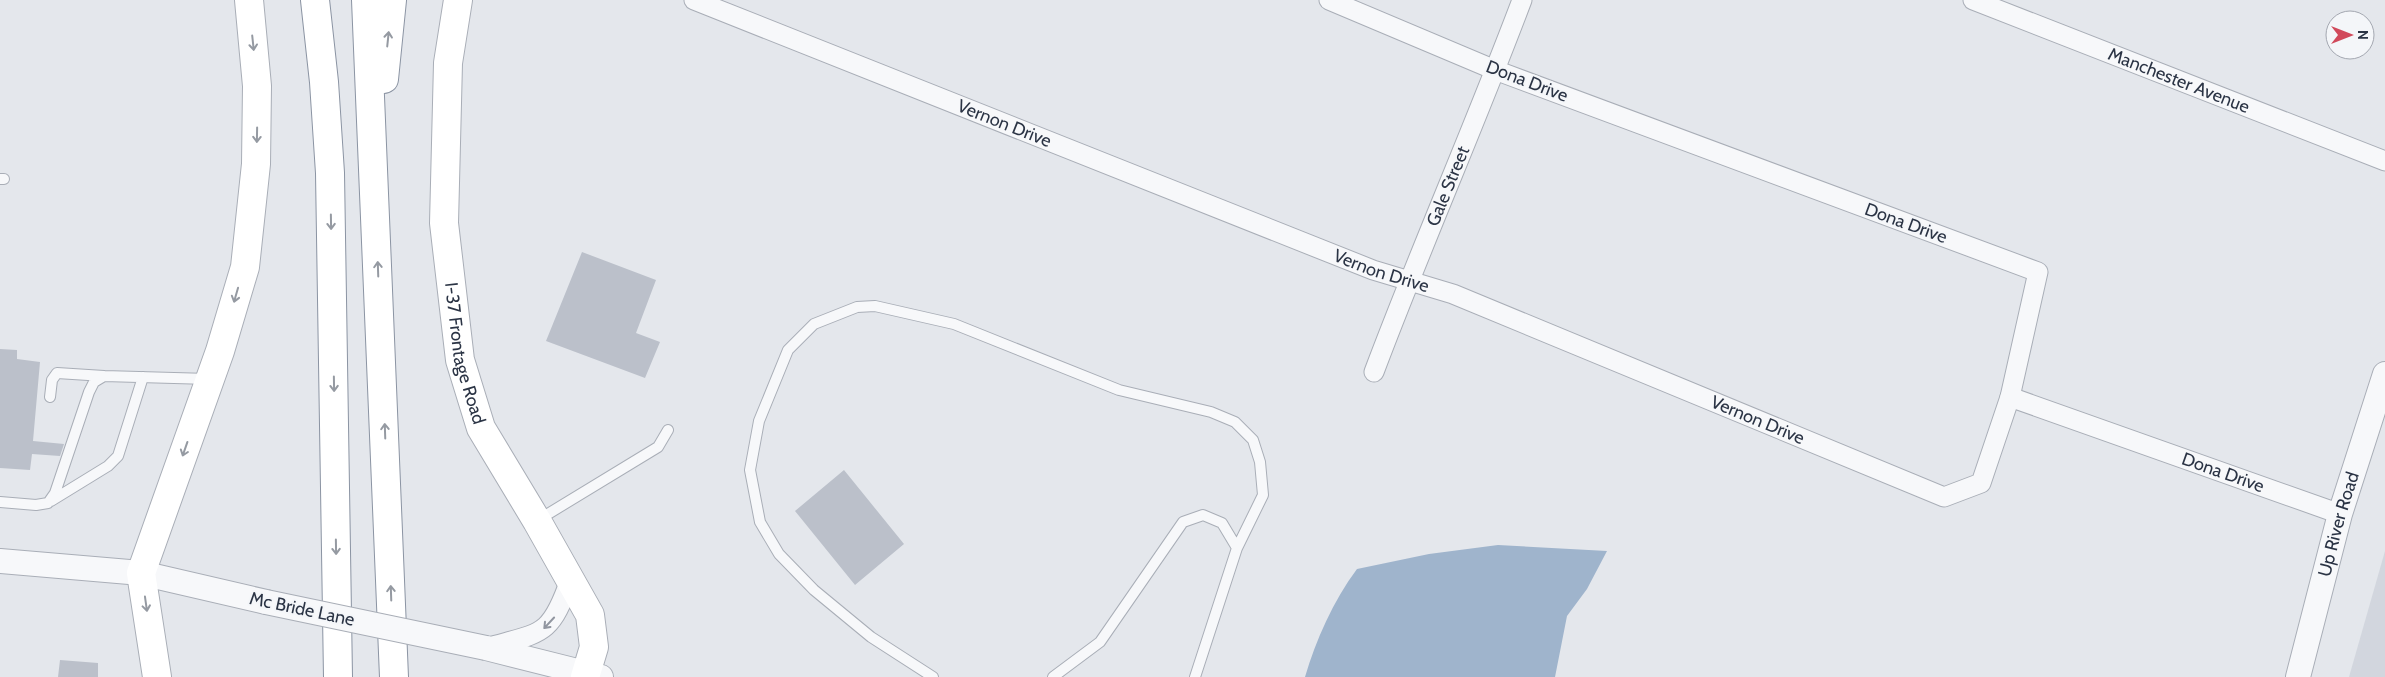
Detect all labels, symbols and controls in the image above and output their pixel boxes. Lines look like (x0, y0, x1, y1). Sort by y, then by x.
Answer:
north arrow (2325, 10, 2375, 60)
text: N (2354, 30, 2372, 40)
one-way arrow (383, 32, 393, 48)
one-way arrow (248, 35, 258, 51)
street label: Manchester Avenue (2105, 43, 2253, 118)
street label: Dona Drive (1483, 55, 1571, 107)
street label: Vernon Drive (954, 95, 1055, 152)
one-way arrow (252, 126, 261, 142)
street label: Gale Street (1422, 143, 1474, 229)
street label: Dona Drive (1862, 198, 1950, 248)
one-way arrow (326, 213, 336, 229)
street label: Vernon Drive (1330, 244, 1432, 297)
one-way arrow (374, 261, 383, 277)
street label: I-37 Frontage Road (440, 281, 490, 427)
one-way arrow (231, 287, 241, 303)
one-way arrow (329, 376, 338, 392)
street label: Vernon Drive (1708, 391, 1808, 449)
one-way arrow (380, 423, 389, 439)
one-way arrow (180, 441, 189, 457)
street label: Dona Drive (2179, 448, 2267, 497)
street label: Up River Road (2313, 469, 2364, 579)
one-way arrow (331, 538, 341, 554)
one-way arrow (386, 586, 395, 602)
street label: Mc Bride Lane (247, 587, 357, 631)
one-way arrow (141, 596, 151, 612)
one-way arrow (543, 617, 555, 629)

